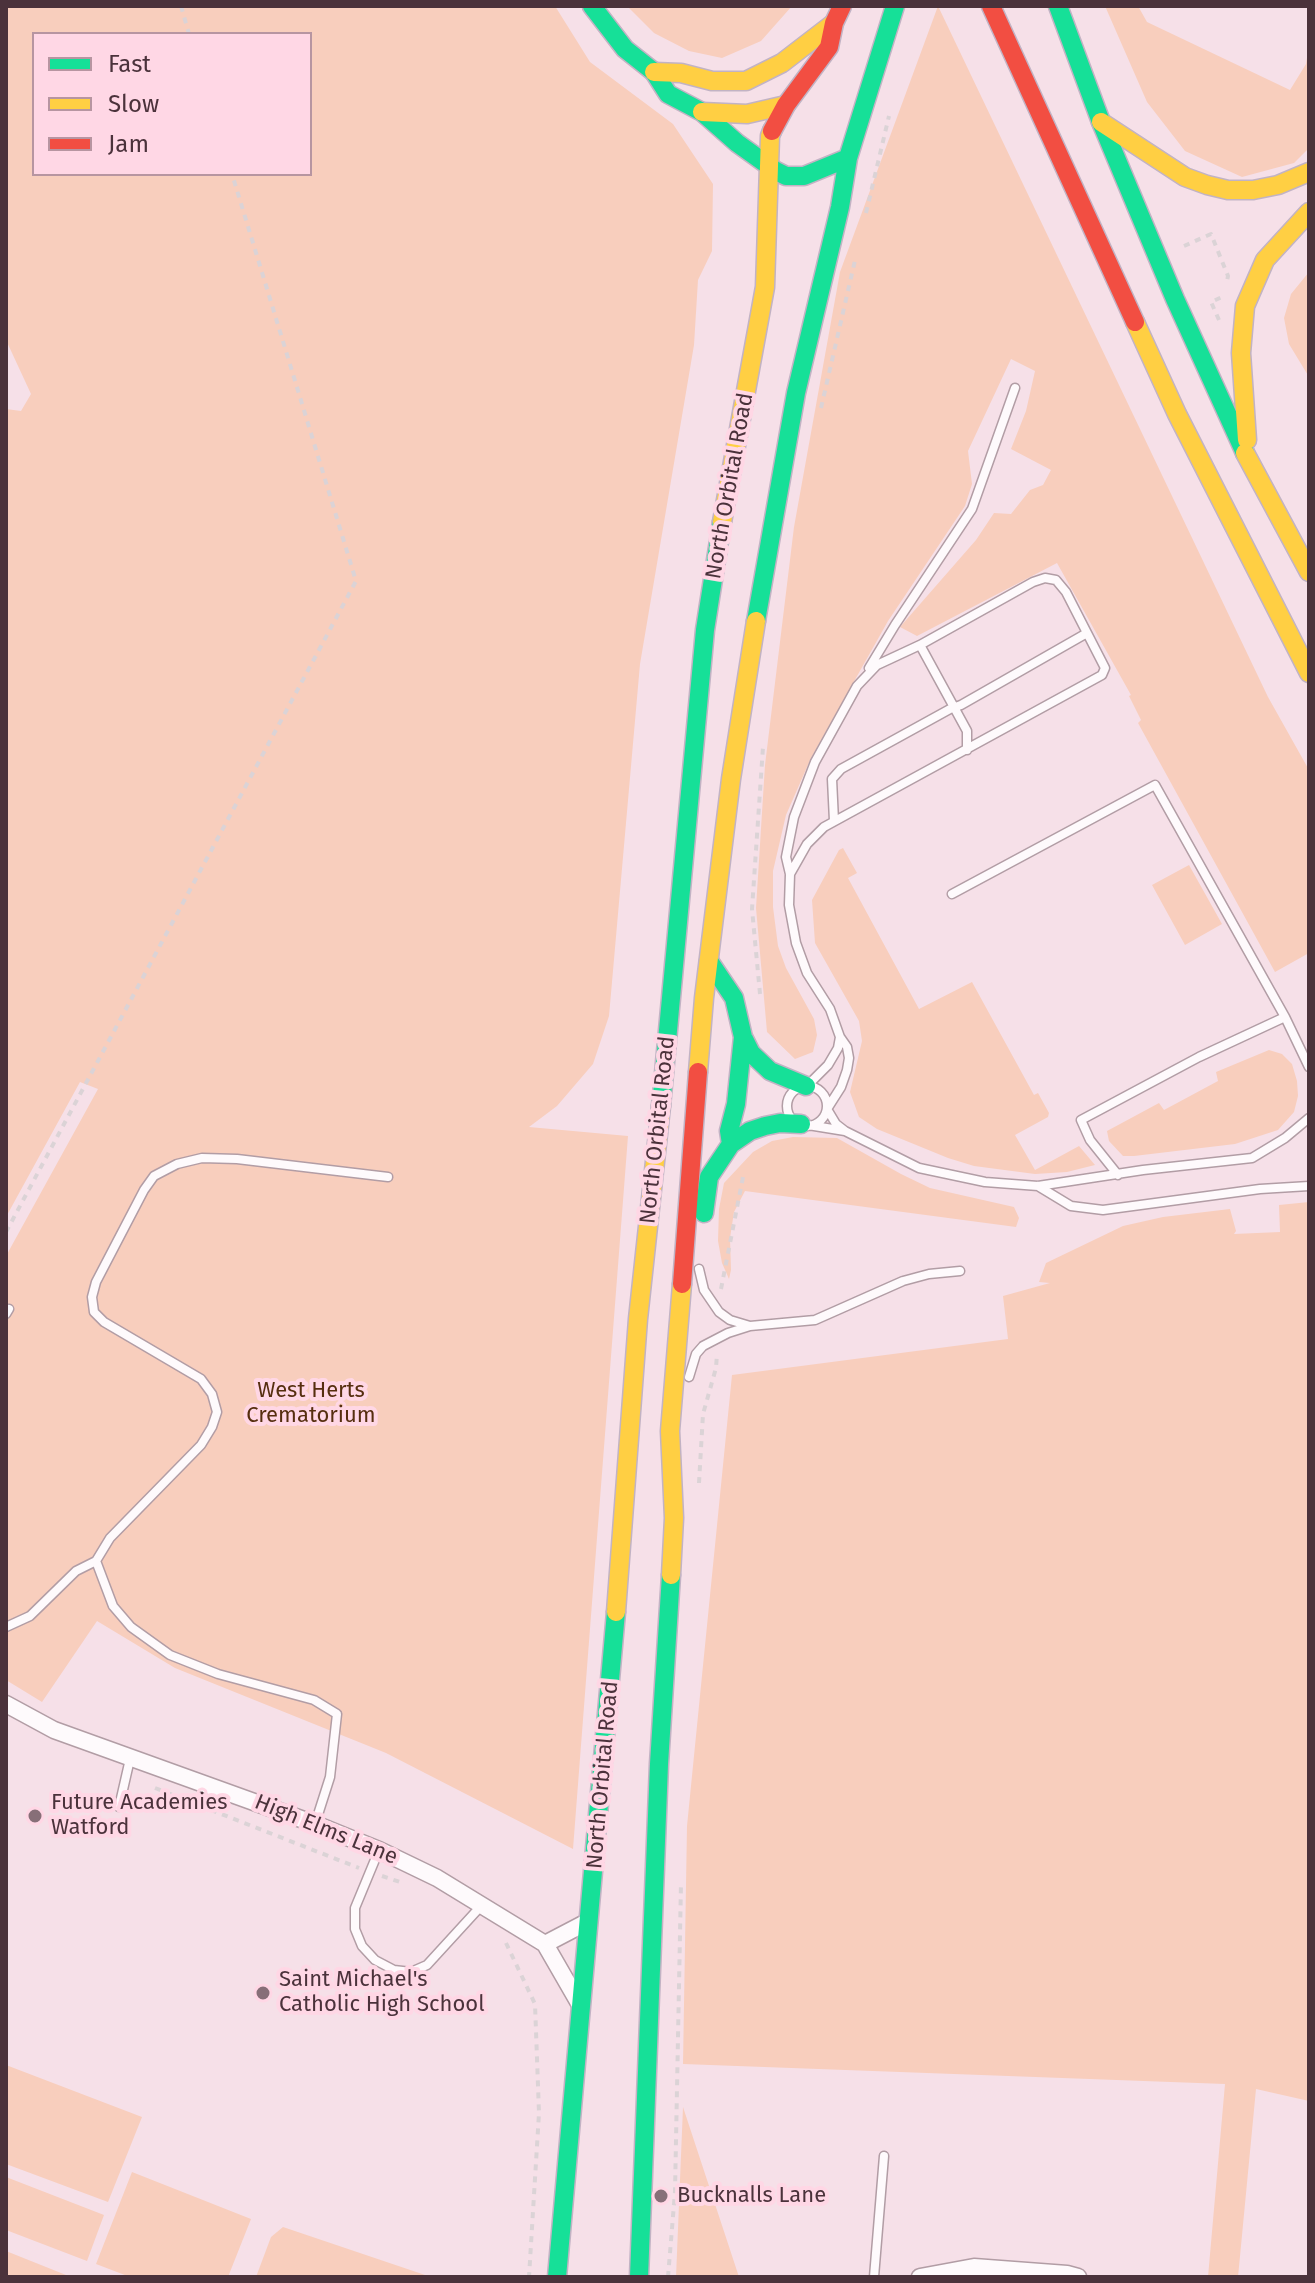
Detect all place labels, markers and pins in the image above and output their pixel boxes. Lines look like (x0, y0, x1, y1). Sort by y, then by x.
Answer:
place label: Future Academies Watford (51, 1790, 228, 1842)
marker: Future Academies Watford (26, 1807, 44, 1825)
place label: Saint Michael's Catholic High School (279, 1967, 485, 2018)
marker: Saint Michael's Catholic High School (254, 1984, 272, 2002)
place label: Bucknalls Lane (677, 2183, 826, 2209)
marker: Bucknalls Lane (652, 2187, 670, 2205)

